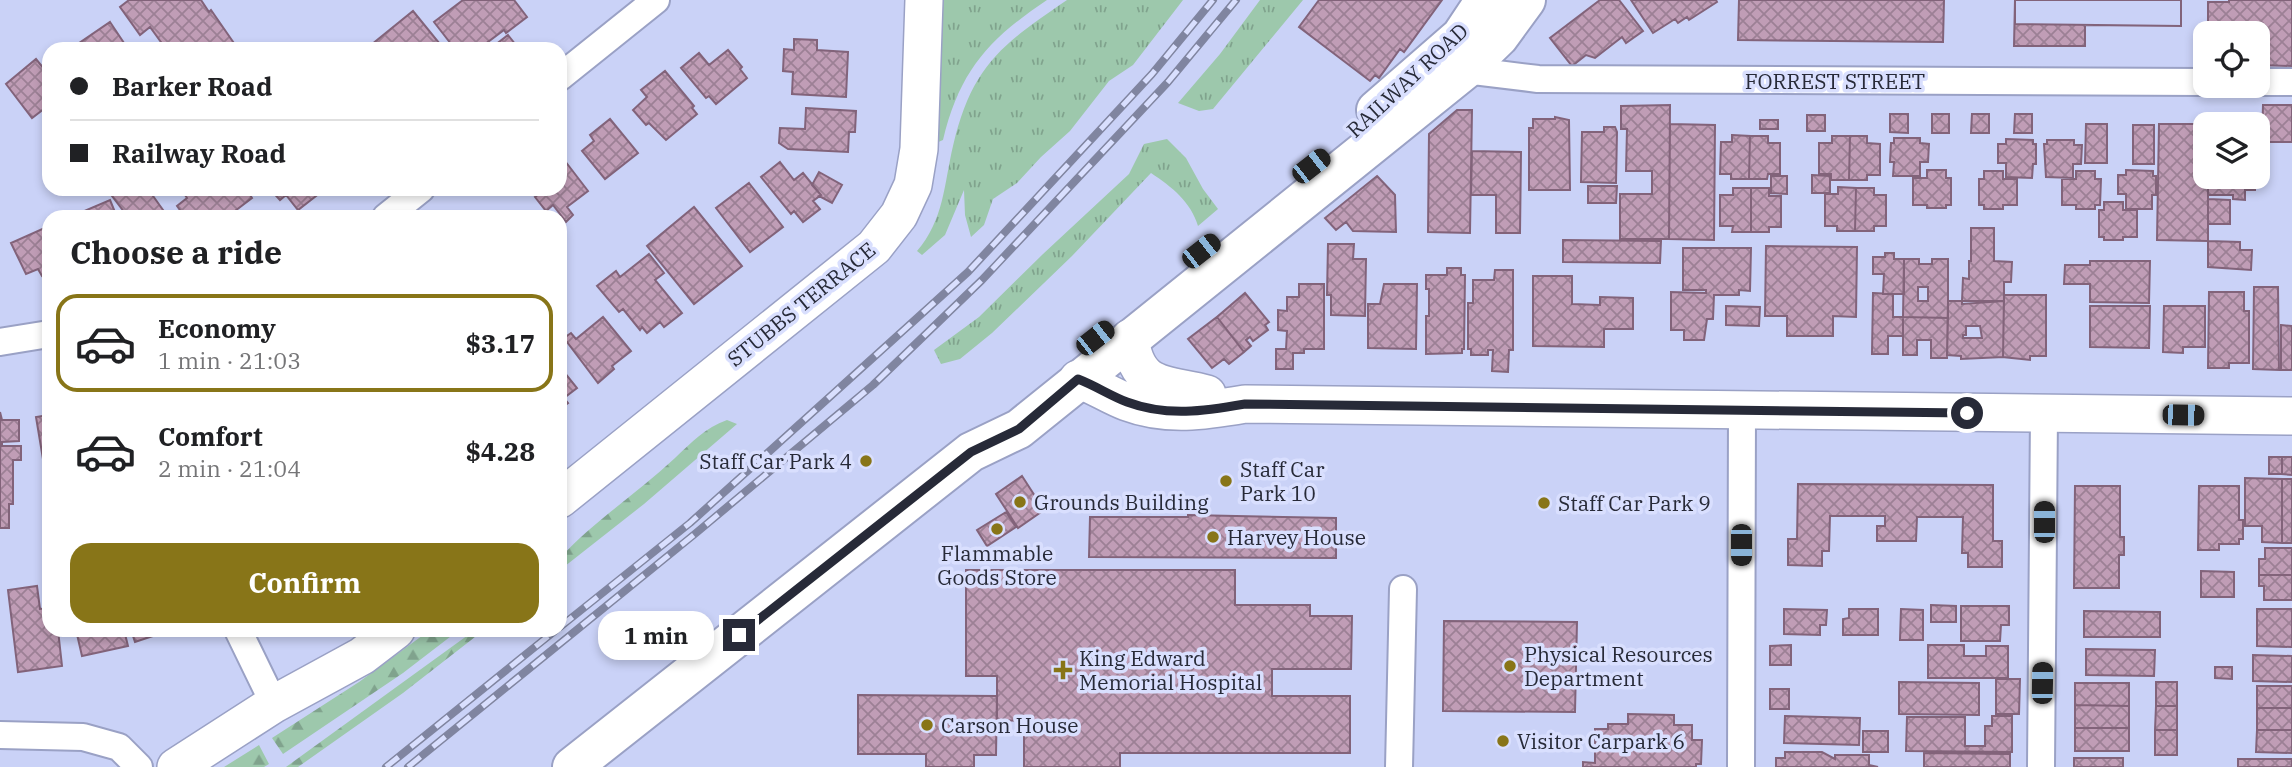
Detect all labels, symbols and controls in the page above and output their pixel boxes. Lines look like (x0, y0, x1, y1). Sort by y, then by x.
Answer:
street label: RAILWAY ROAD (1340, 17, 1474, 143)
map controls (2193, 21, 2270, 189)
button: locate (2193, 21, 2270, 98)
street label: FORREST STREET (1745, 67, 1925, 95)
text: Barker Road (112, 69, 272, 103)
button: layers (2193, 112, 2270, 189)
text: Railway Road (112, 136, 286, 170)
car (1288, 145, 1335, 187)
car (1178, 230, 1225, 272)
text: Choose a ride (70, 231, 282, 273)
street label: STUBBS TERRACE (721, 235, 881, 373)
text: Economy (158, 311, 276, 345)
icon: car (74, 312, 137, 375)
car (1072, 317, 1119, 359)
text: $3.17 (465, 326, 535, 360)
text: 1 min · 21:03 (158, 345, 301, 375)
route start (1951, 397, 1983, 429)
car (2162, 404, 2205, 426)
text: Comfort (158, 419, 263, 453)
icon: car (74, 420, 137, 483)
text: $4.28 (465, 434, 535, 468)
place label: Staff Car Park 4 (699, 447, 852, 475)
text: 2 min · 21:04 (158, 453, 301, 483)
marker: Staff Car Park 4 (858, 453, 874, 469)
place label: Staff Car Park 10 (1240, 455, 1325, 507)
marker: Staff Car Park 10 (1218, 473, 1234, 489)
place label: Grounds Building (1034, 488, 1209, 516)
place label: Staff Car Park 9 (1558, 489, 1711, 517)
marker: Grounds Building (1012, 494, 1028, 510)
marker: Staff Car Park 9 (1536, 495, 1552, 511)
car (2034, 501, 2055, 543)
marker: Flammable Goods Store (989, 521, 1005, 537)
place label: Harvey House (1227, 523, 1366, 551)
car (1731, 524, 1752, 566)
marker: Harvey House (1205, 529, 1221, 545)
place label: Flammable Goods Store (937, 539, 1057, 591)
button: Confirm (70, 543, 539, 623)
callout: 1 min (599, 610, 714, 660)
route end (723, 619, 755, 651)
text: 1 min (624, 620, 688, 650)
place label: Physical Resources Department (1524, 640, 1713, 692)
place label: King Edward Memorial Hospital (1079, 644, 1262, 696)
marker: Physical Resources Department (1502, 658, 1518, 674)
marker: King Edward Memorial Hospital (1053, 660, 1073, 680)
car (2032, 662, 2053, 704)
place label: Carson House (941, 711, 1078, 739)
marker: Carson House (919, 717, 935, 733)
place label: Visitor Carpark 6 (1517, 727, 1685, 755)
marker: Visitor Carpark 6 (1495, 733, 1511, 749)

